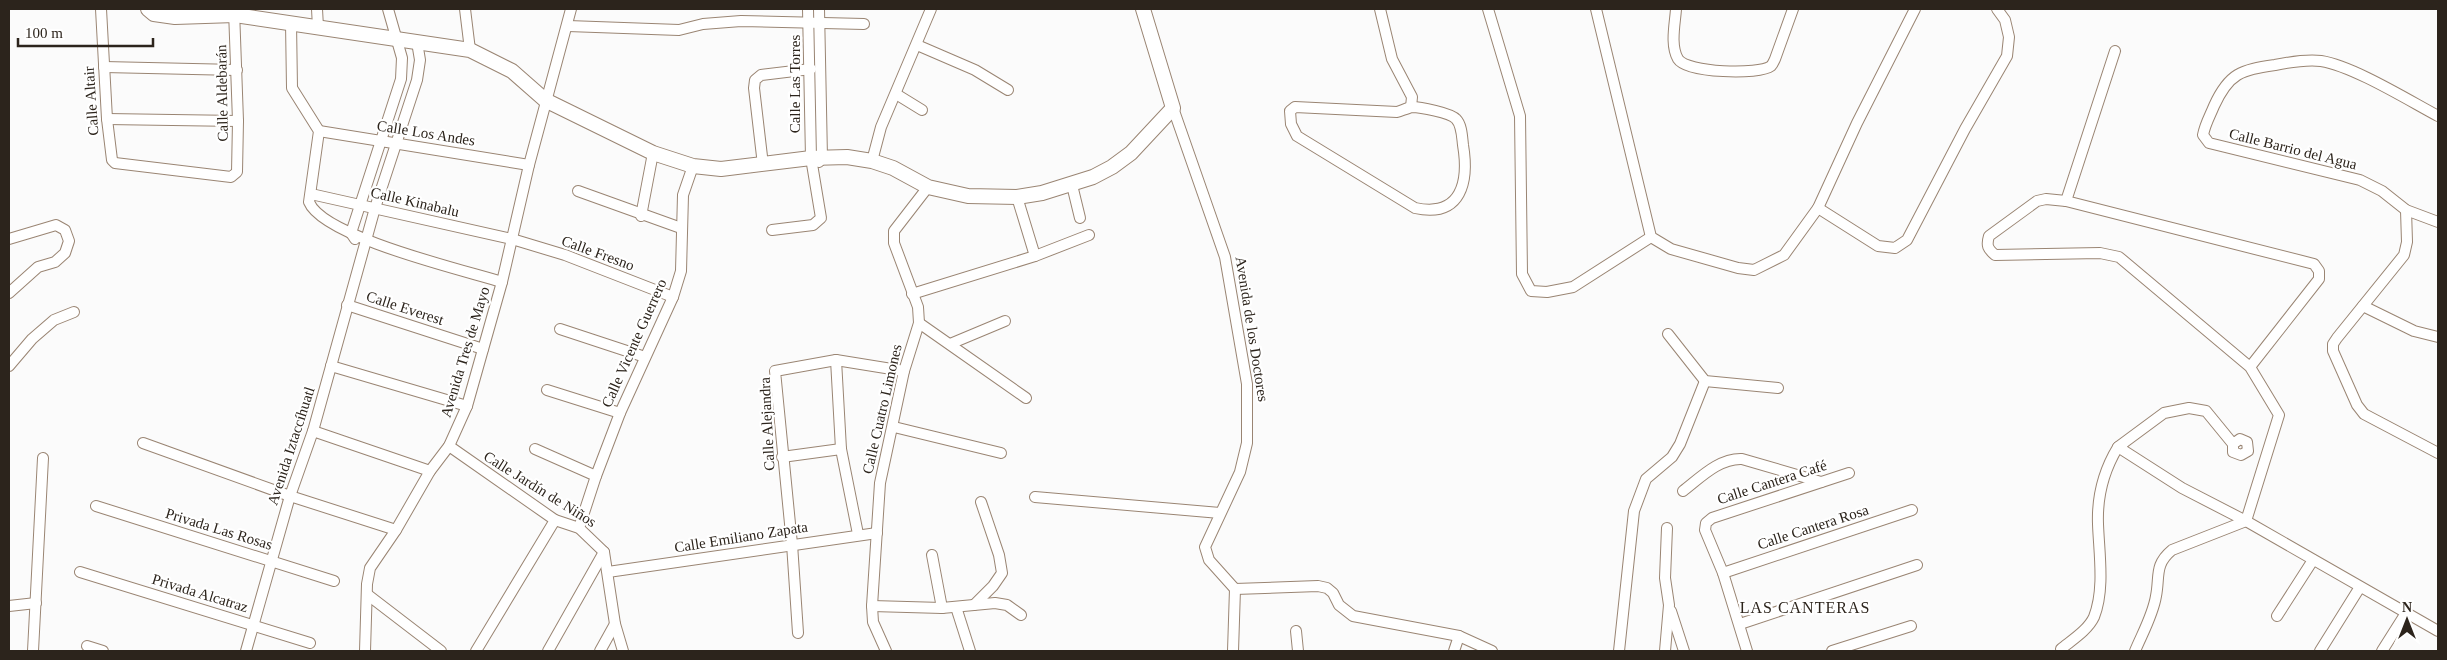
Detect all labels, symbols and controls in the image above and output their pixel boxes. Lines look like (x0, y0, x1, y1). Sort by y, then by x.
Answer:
scale bar (18, 15, 152, 47)
text: 100 m (25, 25, 63, 41)
street label: Calle Las Torres (787, 35, 803, 133)
street label: Calle Aldebarán (213, 44, 231, 142)
street label: Calle Altair (81, 66, 101, 136)
street label: Calle Los Andes (376, 117, 476, 149)
street label: Calle Barrio del Agua (2227, 125, 2359, 173)
street label: Calle Kinabalu (369, 184, 461, 220)
street label: Calle Fresno (559, 232, 637, 274)
street label: Avenida de los Doctores (1233, 255, 1271, 403)
street label: Calle Vicente Guerrero (598, 276, 670, 410)
street label: Avenida Tres de Mayo (437, 285, 493, 419)
street label: Calle Everest (364, 288, 446, 328)
street label: Calle Cuatro Limones (859, 343, 905, 475)
street label: Calle Alejandra (757, 376, 777, 471)
street label: Avenida Iztaccíhuatl (264, 385, 318, 507)
street label: Calle Jardín de Niños (481, 448, 599, 530)
street label: Calle Cantera Café (1715, 457, 1829, 507)
street label: Calle Cantera Rosa (1755, 501, 1871, 553)
street label: Privada Las Rosas (164, 505, 274, 553)
street label: Calle Emiliano Zapata (673, 518, 809, 555)
street label: Privada Alcatraz (150, 571, 250, 615)
north arrow (2382, 595, 2432, 645)
district label: LAS CANTERAS (1740, 599, 1870, 616)
text: N (2402, 600, 2412, 615)

